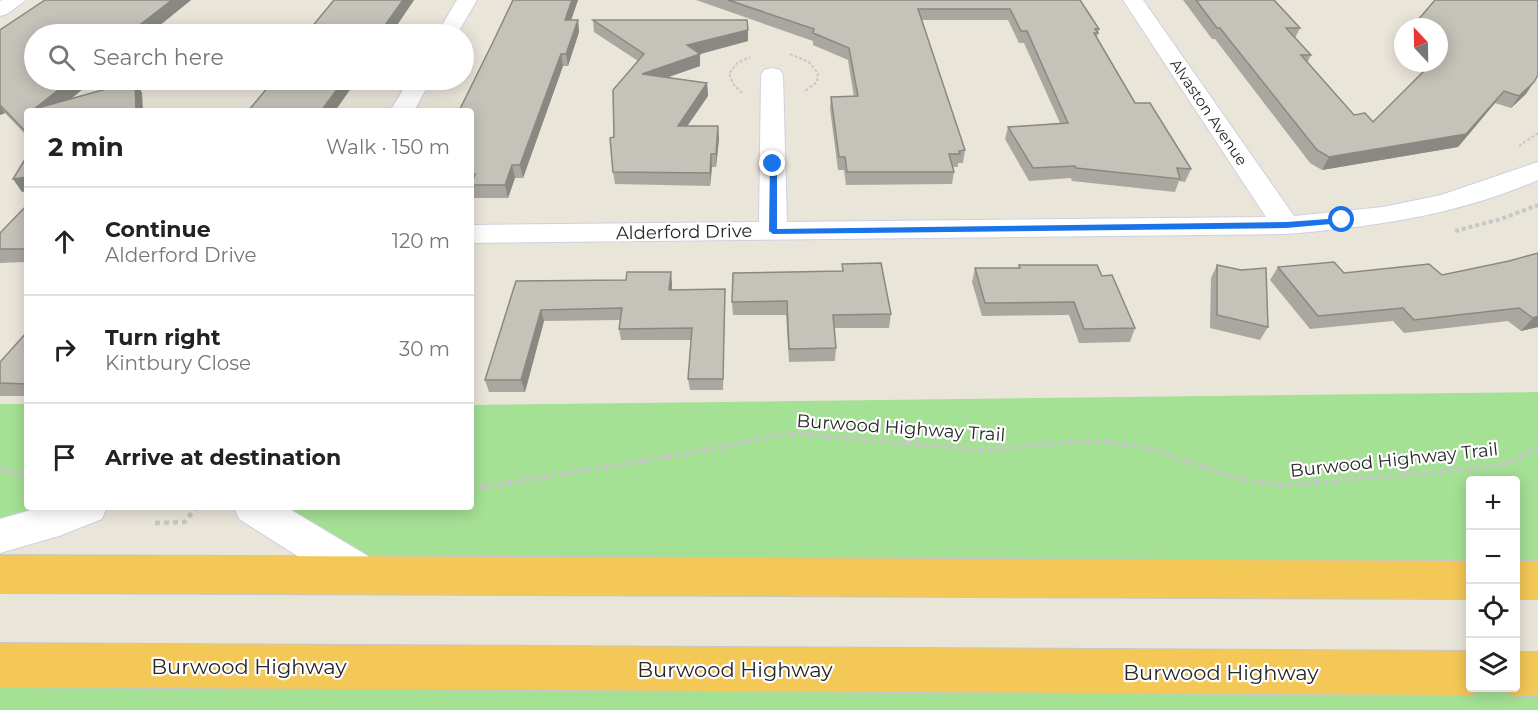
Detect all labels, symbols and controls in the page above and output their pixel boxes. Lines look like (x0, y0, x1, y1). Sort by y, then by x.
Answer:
north arrow (1394, 18, 1448, 72)
search box (24, 24, 474, 90)
icon: search (45, 41, 78, 74)
text: Search here (93, 44, 224, 71)
street label: Alvaston Avenue (1166, 55, 1252, 169)
text: 2 min (48, 131, 124, 163)
text: Walk · 150 m (326, 135, 450, 159)
route end (759, 150, 785, 176)
route start (1328, 206, 1354, 232)
text: Continue (105, 216, 211, 243)
street label: Alderford Drive (616, 220, 752, 244)
icon: ahead (48, 225, 81, 258)
text: 120 m (392, 229, 450, 253)
text: Alderford Drive (105, 243, 256, 267)
text: Turn right (105, 324, 220, 351)
icon: right (48, 333, 81, 366)
text: 30 m (399, 337, 450, 361)
text: Kintbury Close (105, 351, 251, 375)
street label: Burwood Highway Trail (796, 410, 1006, 446)
street label: Burwood Highway Trail (1289, 438, 1499, 482)
icon: arrive (48, 441, 81, 474)
text: Arrive at destination (105, 444, 341, 471)
map controls (1466, 476, 1520, 692)
button: + (1466, 476, 1520, 530)
button: − (1466, 530, 1520, 584)
button: locate (1466, 584, 1520, 638)
button: layers (1466, 638, 1520, 692)
street label: Burwood Highway (151, 654, 347, 679)
street label: Burwood Highway (637, 657, 833, 682)
street label: Burwood Highway (1123, 660, 1319, 685)

